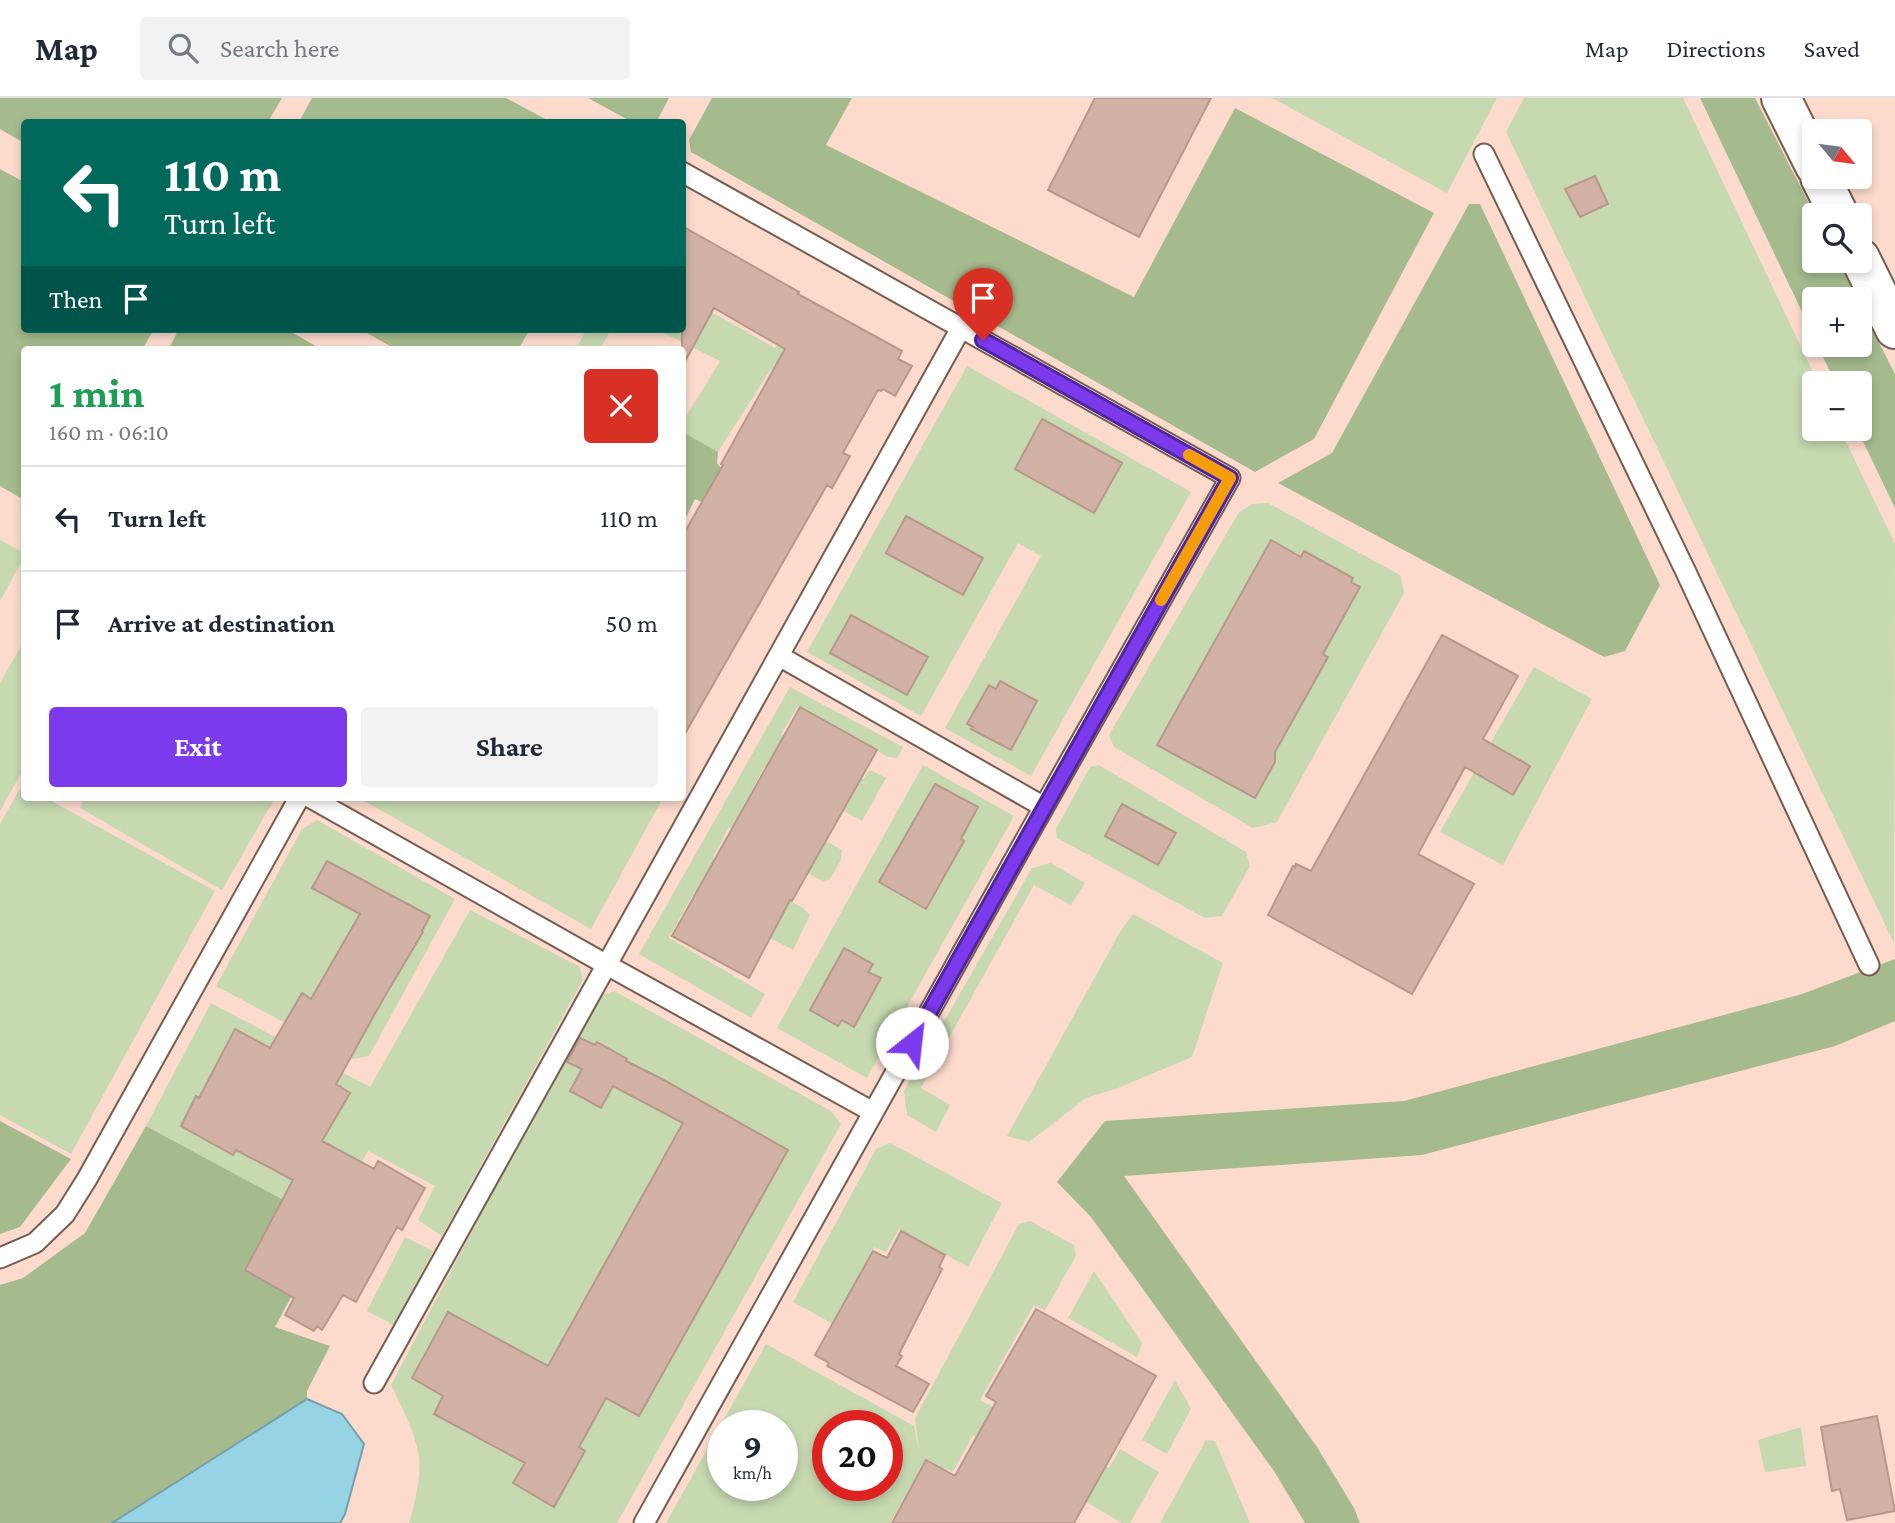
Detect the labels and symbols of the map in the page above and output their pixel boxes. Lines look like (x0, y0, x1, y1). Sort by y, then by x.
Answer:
north arrow (1802, 119, 1872, 189)
pin (953, 268, 1013, 340)
position arrow (875, 1006, 949, 1080)
speed limit sign: 20 (812, 1410, 903, 1501)

